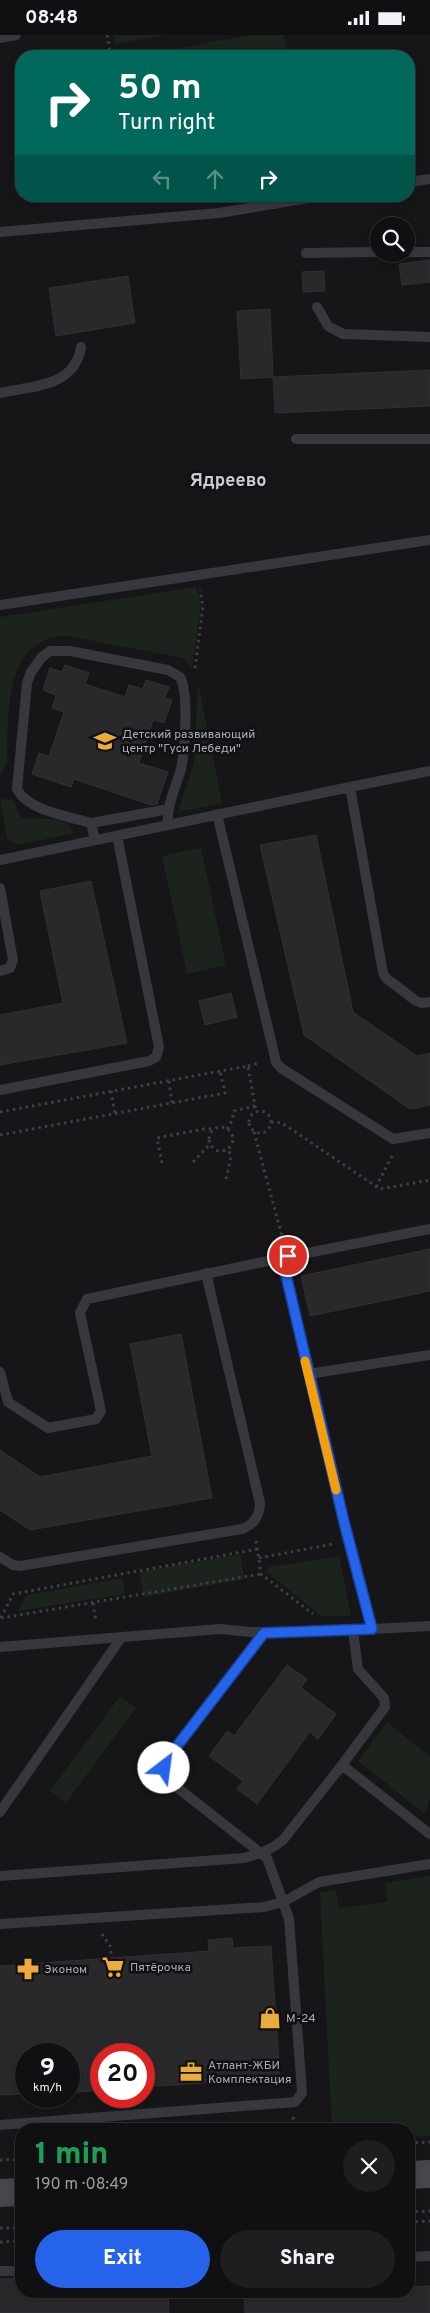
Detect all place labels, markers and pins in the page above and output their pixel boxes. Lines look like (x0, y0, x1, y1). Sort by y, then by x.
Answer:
place label: Детский развивающий центр "Гуси Лебеди" (122, 727, 255, 757)
school or university icon: Детский развивающий центр "Гуси Лебеди" (92, 728, 118, 754)
pin (267, 1235, 309, 1277)
supermarket icon: Пятёрочка (100, 1954, 126, 1980)
pharmacy icon: Эконом (15, 1956, 41, 1982)
place label: Пятёрочка (130, 1960, 191, 1976)
place label: Эконом (44, 1962, 87, 1978)
shop icon: М-24 (257, 2005, 283, 2031)
place label: М-24 (286, 2011, 316, 2027)
place label: Атлант-ЖБИ Комплектация (208, 2058, 291, 2088)
office icon: Атлант-ЖБИ Комплектация (178, 2059, 204, 2085)

